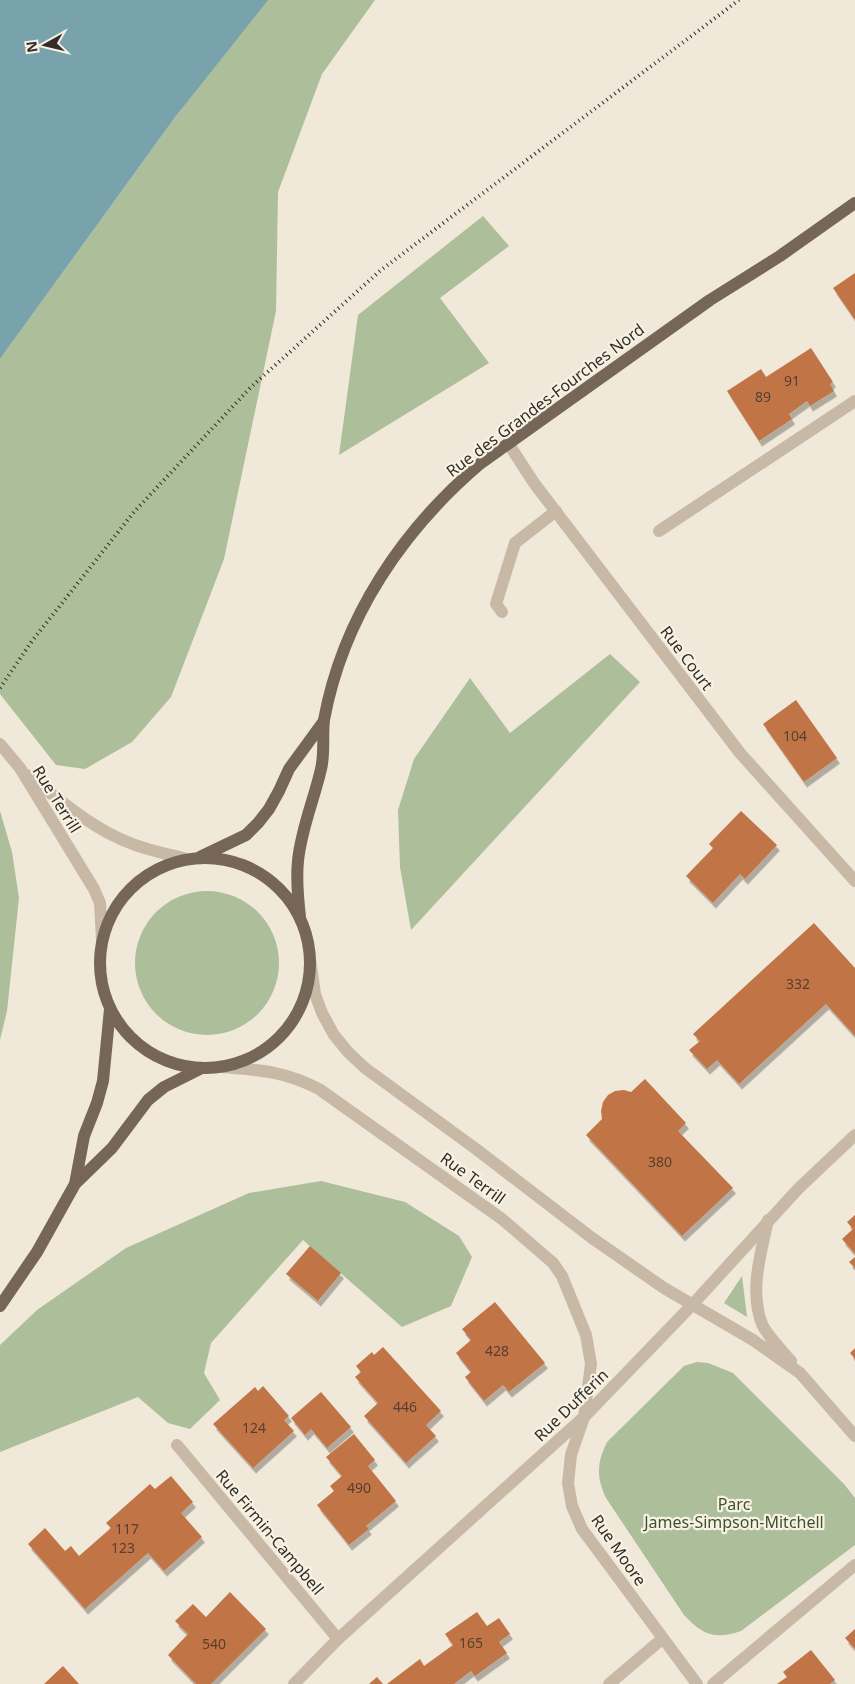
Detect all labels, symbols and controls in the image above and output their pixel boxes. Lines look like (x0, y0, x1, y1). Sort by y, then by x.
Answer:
north arrow (20, 20, 70, 70)
text: N (21, 40, 42, 54)
street label: Rue des Grandes-Fourches Nord (441, 318, 649, 482)
house number: 91 (784, 371, 800, 390)
house number: 89 (755, 387, 771, 406)
street label: Rue Court (656, 621, 719, 695)
house number: 104 (783, 726, 807, 745)
street label: Rue Terrill (28, 761, 86, 837)
house number: 332 (786, 974, 810, 993)
street label: Rue Terrill (436, 1147, 510, 1209)
house number: 380 (648, 1152, 672, 1171)
house number: 428 (485, 1341, 509, 1360)
street label: Rue Dufferin (529, 1364, 613, 1446)
house number: 446 (393, 1397, 417, 1416)
house number: 124 (242, 1418, 266, 1437)
street label: Rue Firmin-Campbell (211, 1465, 329, 1599)
house number: 490 (347, 1478, 371, 1497)
park label: Parc James-Simpson-Mitchell (642, 1493, 824, 1533)
street label: Rue Moore (586, 1510, 652, 1590)
house number: 117 (115, 1519, 139, 1538)
house number: 123 (111, 1538, 135, 1557)
house number: 165 (459, 1633, 483, 1652)
house number: 540 (202, 1634, 226, 1653)

